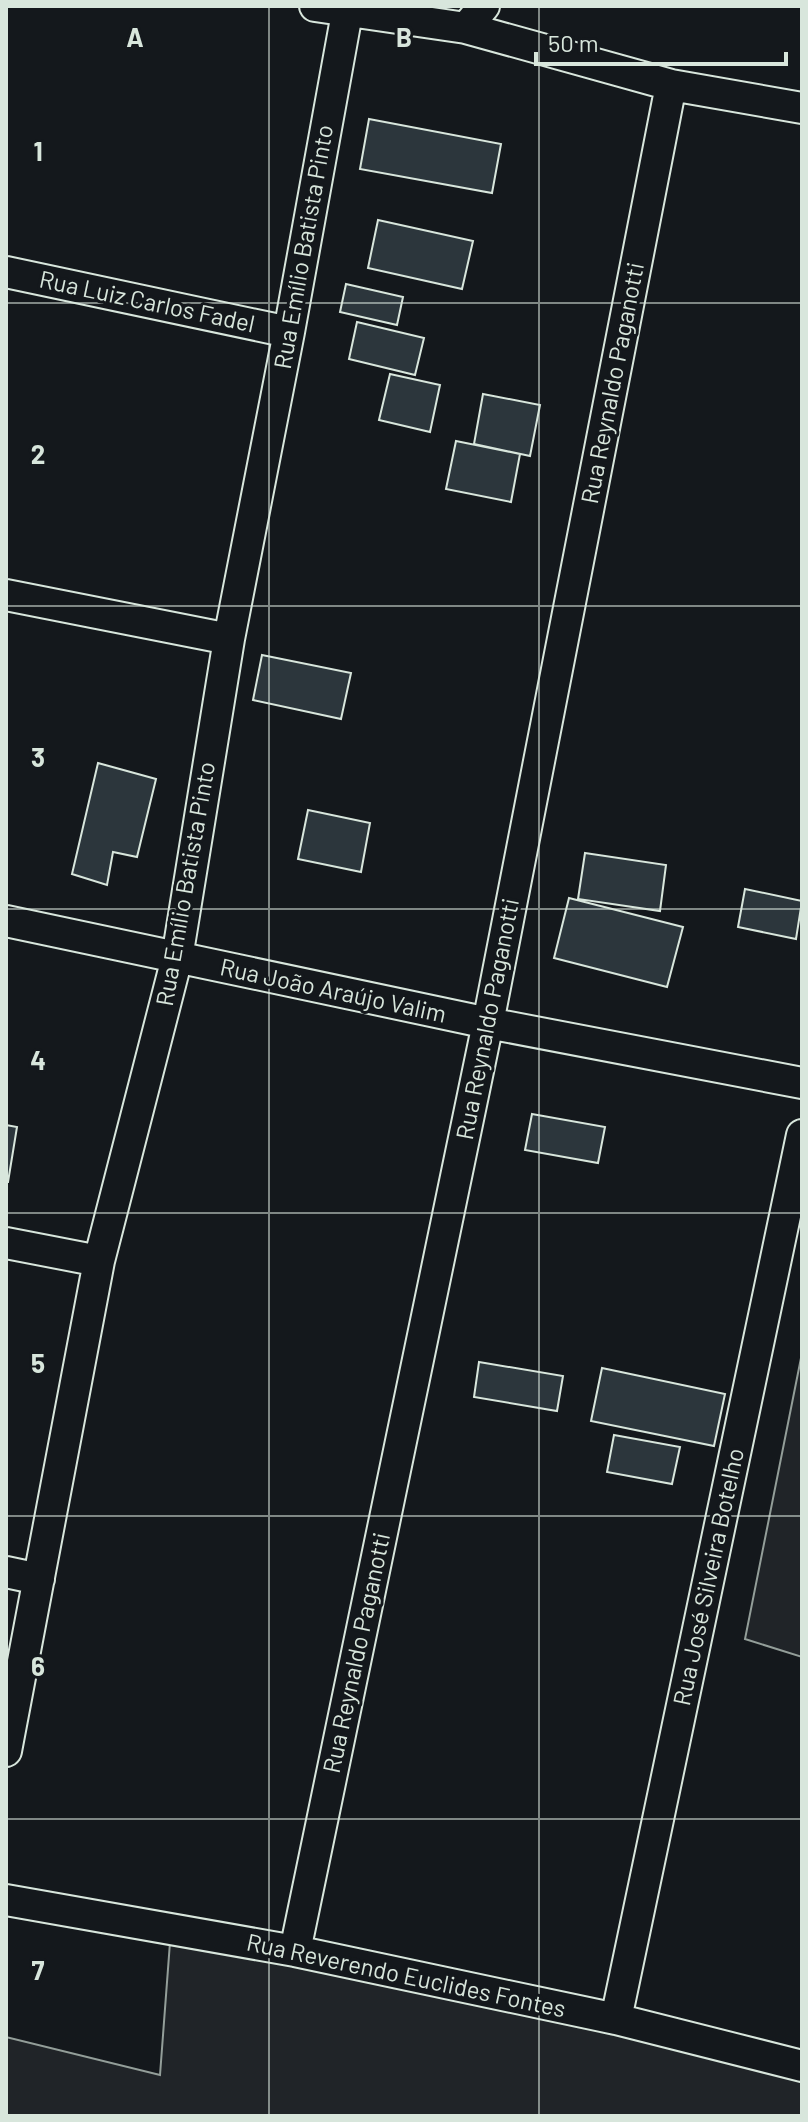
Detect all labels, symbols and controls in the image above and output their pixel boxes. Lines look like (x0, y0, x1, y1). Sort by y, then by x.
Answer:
scale bar (536, 16, 786, 66)
text: A (126, 21, 144, 52)
text: B (396, 21, 412, 52)
text: 50 m (548, 28, 599, 57)
street label: Rua Emílio Batista Pinto (267, 122, 338, 371)
text: 1 (33, 135, 43, 166)
street label: Rua Reynaldo Paganotti (574, 260, 649, 506)
street label: Rua Luiz Carlos Fadel (37, 264, 258, 338)
text: 2 (31, 438, 45, 469)
text: 3 (31, 741, 45, 772)
street label: Rua Emílio Batista Pinto (149, 759, 220, 1008)
street label: Rua Reynaldo Paganotti (449, 896, 524, 1142)
street label: Rua João Araújo Valim (218, 951, 449, 1028)
text: 4 (30, 1044, 46, 1075)
text: 5 (31, 1347, 45, 1378)
street label: Rua José Silveira Botelho (666, 1445, 749, 1708)
street label: Rua Reynaldo Paganotti (316, 1530, 395, 1776)
text: 6 (31, 1650, 45, 1681)
street label: Rua Reverendo Euclides Fontes (244, 1927, 568, 2023)
text: 7 (32, 1954, 45, 1985)

